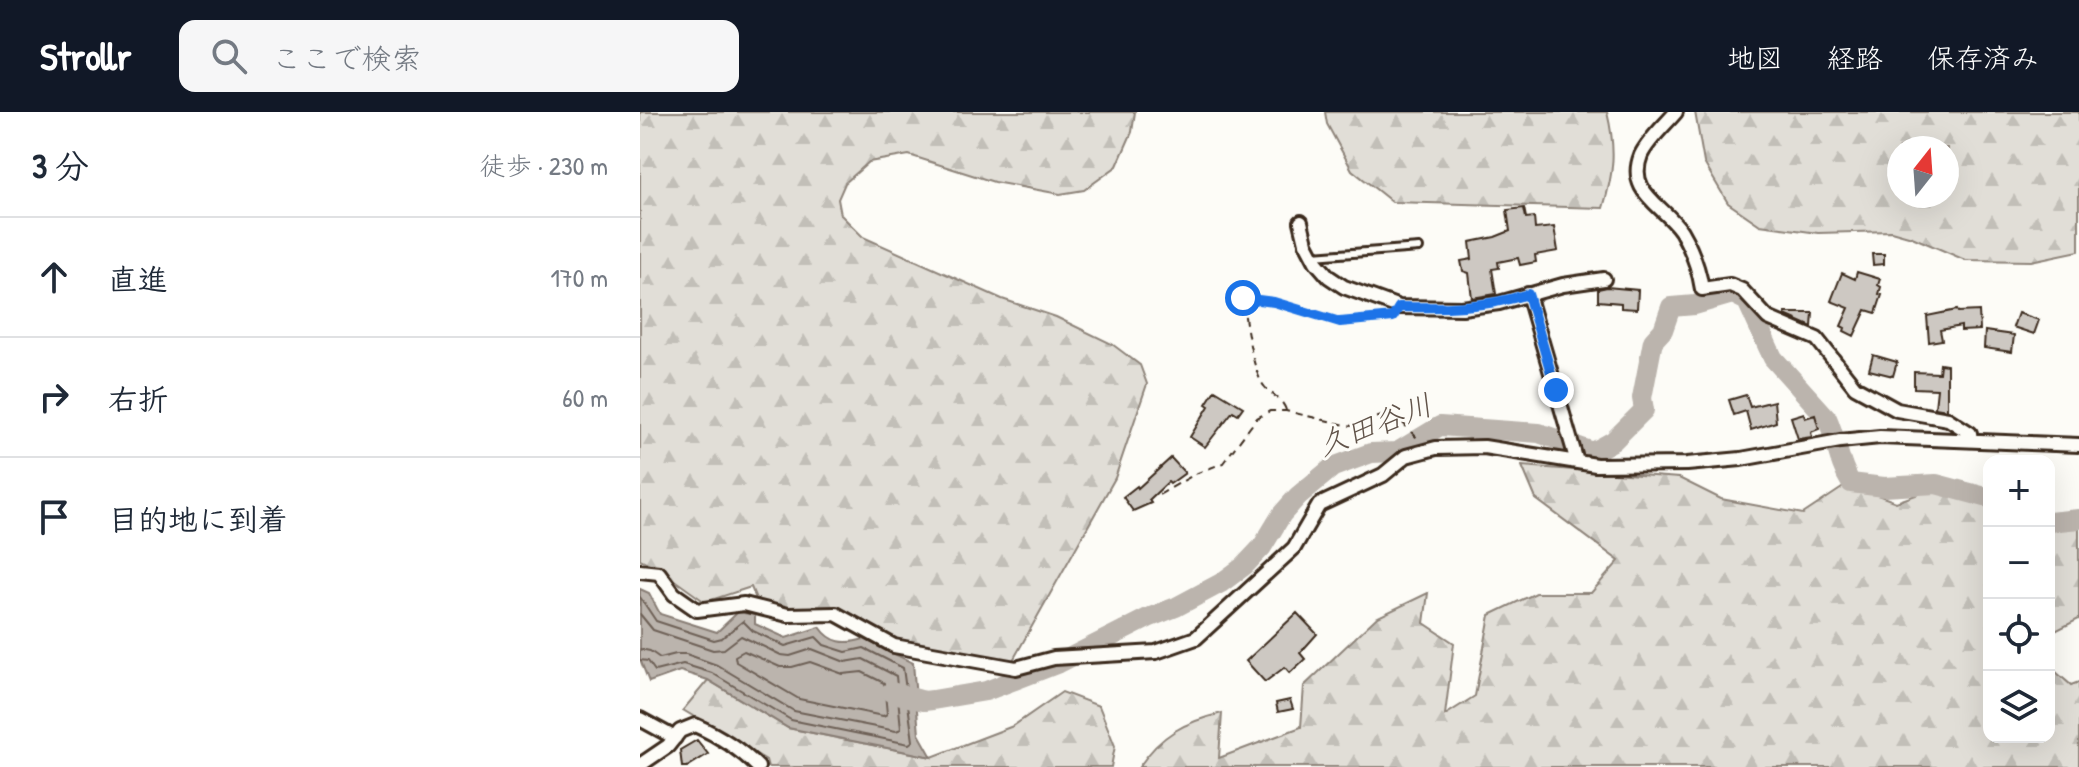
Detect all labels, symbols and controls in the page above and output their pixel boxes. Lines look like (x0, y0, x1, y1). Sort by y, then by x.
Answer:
search box (179, 20, 739, 92)
text: Strollr (40, 30, 131, 82)
icon: search (207, 34, 251, 78)
text: ここで検索 (271, 38, 421, 78)
text: 地図 (1727, 39, 1783, 77)
text: 経路 (1827, 39, 1883, 77)
text: 保存済み (1927, 39, 2039, 77)
north arrow (1887, 136, 1959, 208)
text: 3 分 (32, 143, 89, 189)
text: 徒歩 · 230 m (480, 148, 608, 183)
icon: ahead (32, 255, 76, 299)
text: 直進 (108, 259, 168, 299)
text: 170 m (550, 260, 608, 295)
route start (1225, 280, 1261, 316)
route end (1538, 372, 1574, 408)
icon: right (32, 375, 76, 419)
text: 右折 (108, 379, 168, 419)
text: 60 m (562, 380, 608, 415)
water label: 久田谷川 (1311, 384, 1438, 464)
map controls (1983, 455, 2055, 743)
button: + (1983, 455, 2055, 527)
icon: arrive (32, 495, 76, 539)
text: 目的地に到着 (108, 499, 288, 539)
button: − (1983, 527, 2055, 599)
button: locate (1983, 599, 2055, 671)
button: layers (1983, 671, 2055, 743)

